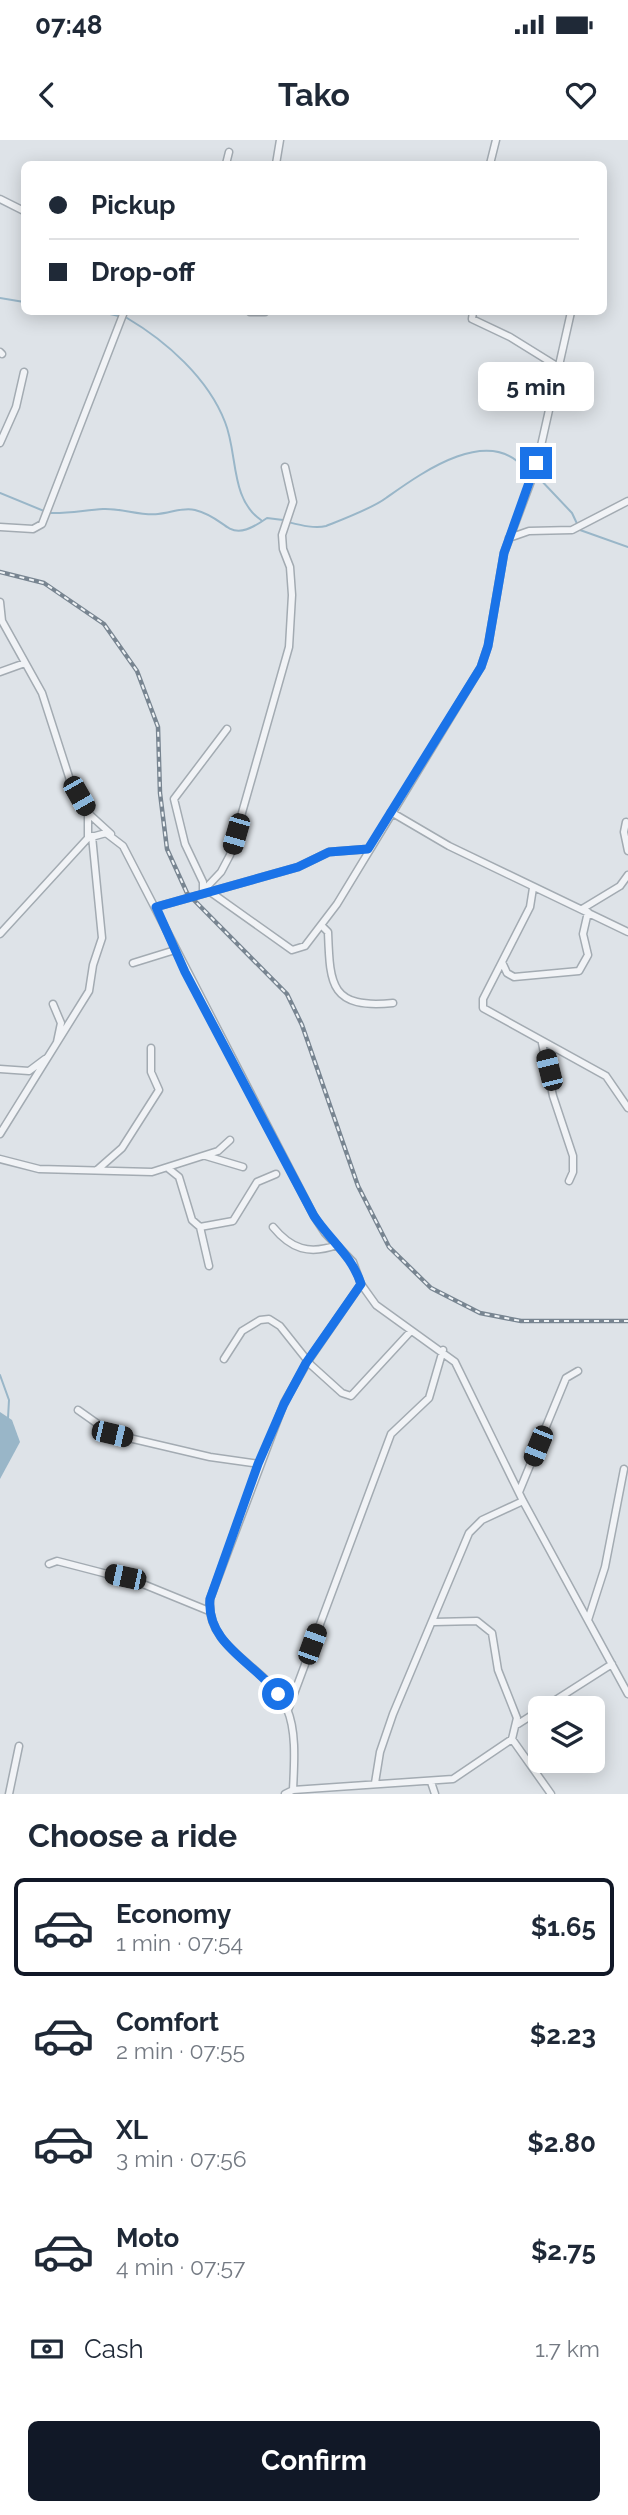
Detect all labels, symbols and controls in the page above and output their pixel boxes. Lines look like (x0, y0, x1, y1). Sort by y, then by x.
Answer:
text: 07:48 (35, 10, 103, 40)
icon: back (28, 76, 66, 114)
text: Tako (278, 76, 350, 113)
icon: heart (562, 76, 600, 114)
text: Pickup (91, 190, 176, 220)
text: Drop-off (91, 257, 195, 287)
callout: 5 min (478, 362, 594, 410)
text: 5 min (506, 373, 566, 400)
route end (520, 447, 552, 479)
car (60, 773, 99, 819)
car (221, 811, 252, 857)
car (534, 1047, 565, 1093)
car (90, 1419, 135, 1449)
car (521, 1423, 556, 1469)
car (103, 1562, 148, 1592)
car (295, 1621, 330, 1667)
route start (262, 1678, 294, 1710)
map controls (528, 1696, 605, 1773)
button: layers (528, 1696, 605, 1773)
text: Choose a ride (28, 1817, 237, 1854)
icon: car (32, 1896, 95, 1959)
text: Economy (116, 1899, 231, 1929)
text: $1.65 (531, 1912, 596, 1942)
text: 1 min · 07:54 (116, 1929, 243, 1956)
icon: car (32, 2004, 95, 2067)
text: Comfort (116, 2007, 219, 2037)
text: $2.23 (530, 2020, 596, 2050)
text: 2 min · 07:55 (116, 2037, 245, 2064)
icon: car (32, 2112, 95, 2175)
text: XL (116, 2115, 148, 2145)
text: $2.80 (527, 2128, 596, 2158)
text: 3 min · 07:56 (116, 2145, 247, 2172)
icon: car (32, 2220, 95, 2283)
text: Moto (116, 2223, 179, 2253)
text: $2.75 (531, 2236, 596, 2266)
text: 4 min · 07:57 (116, 2253, 245, 2280)
icon: cash (28, 2330, 66, 2368)
text: Cash (84, 2334, 144, 2364)
text: 1.7 km (535, 2335, 600, 2362)
button: Confirm (28, 2421, 600, 2501)

